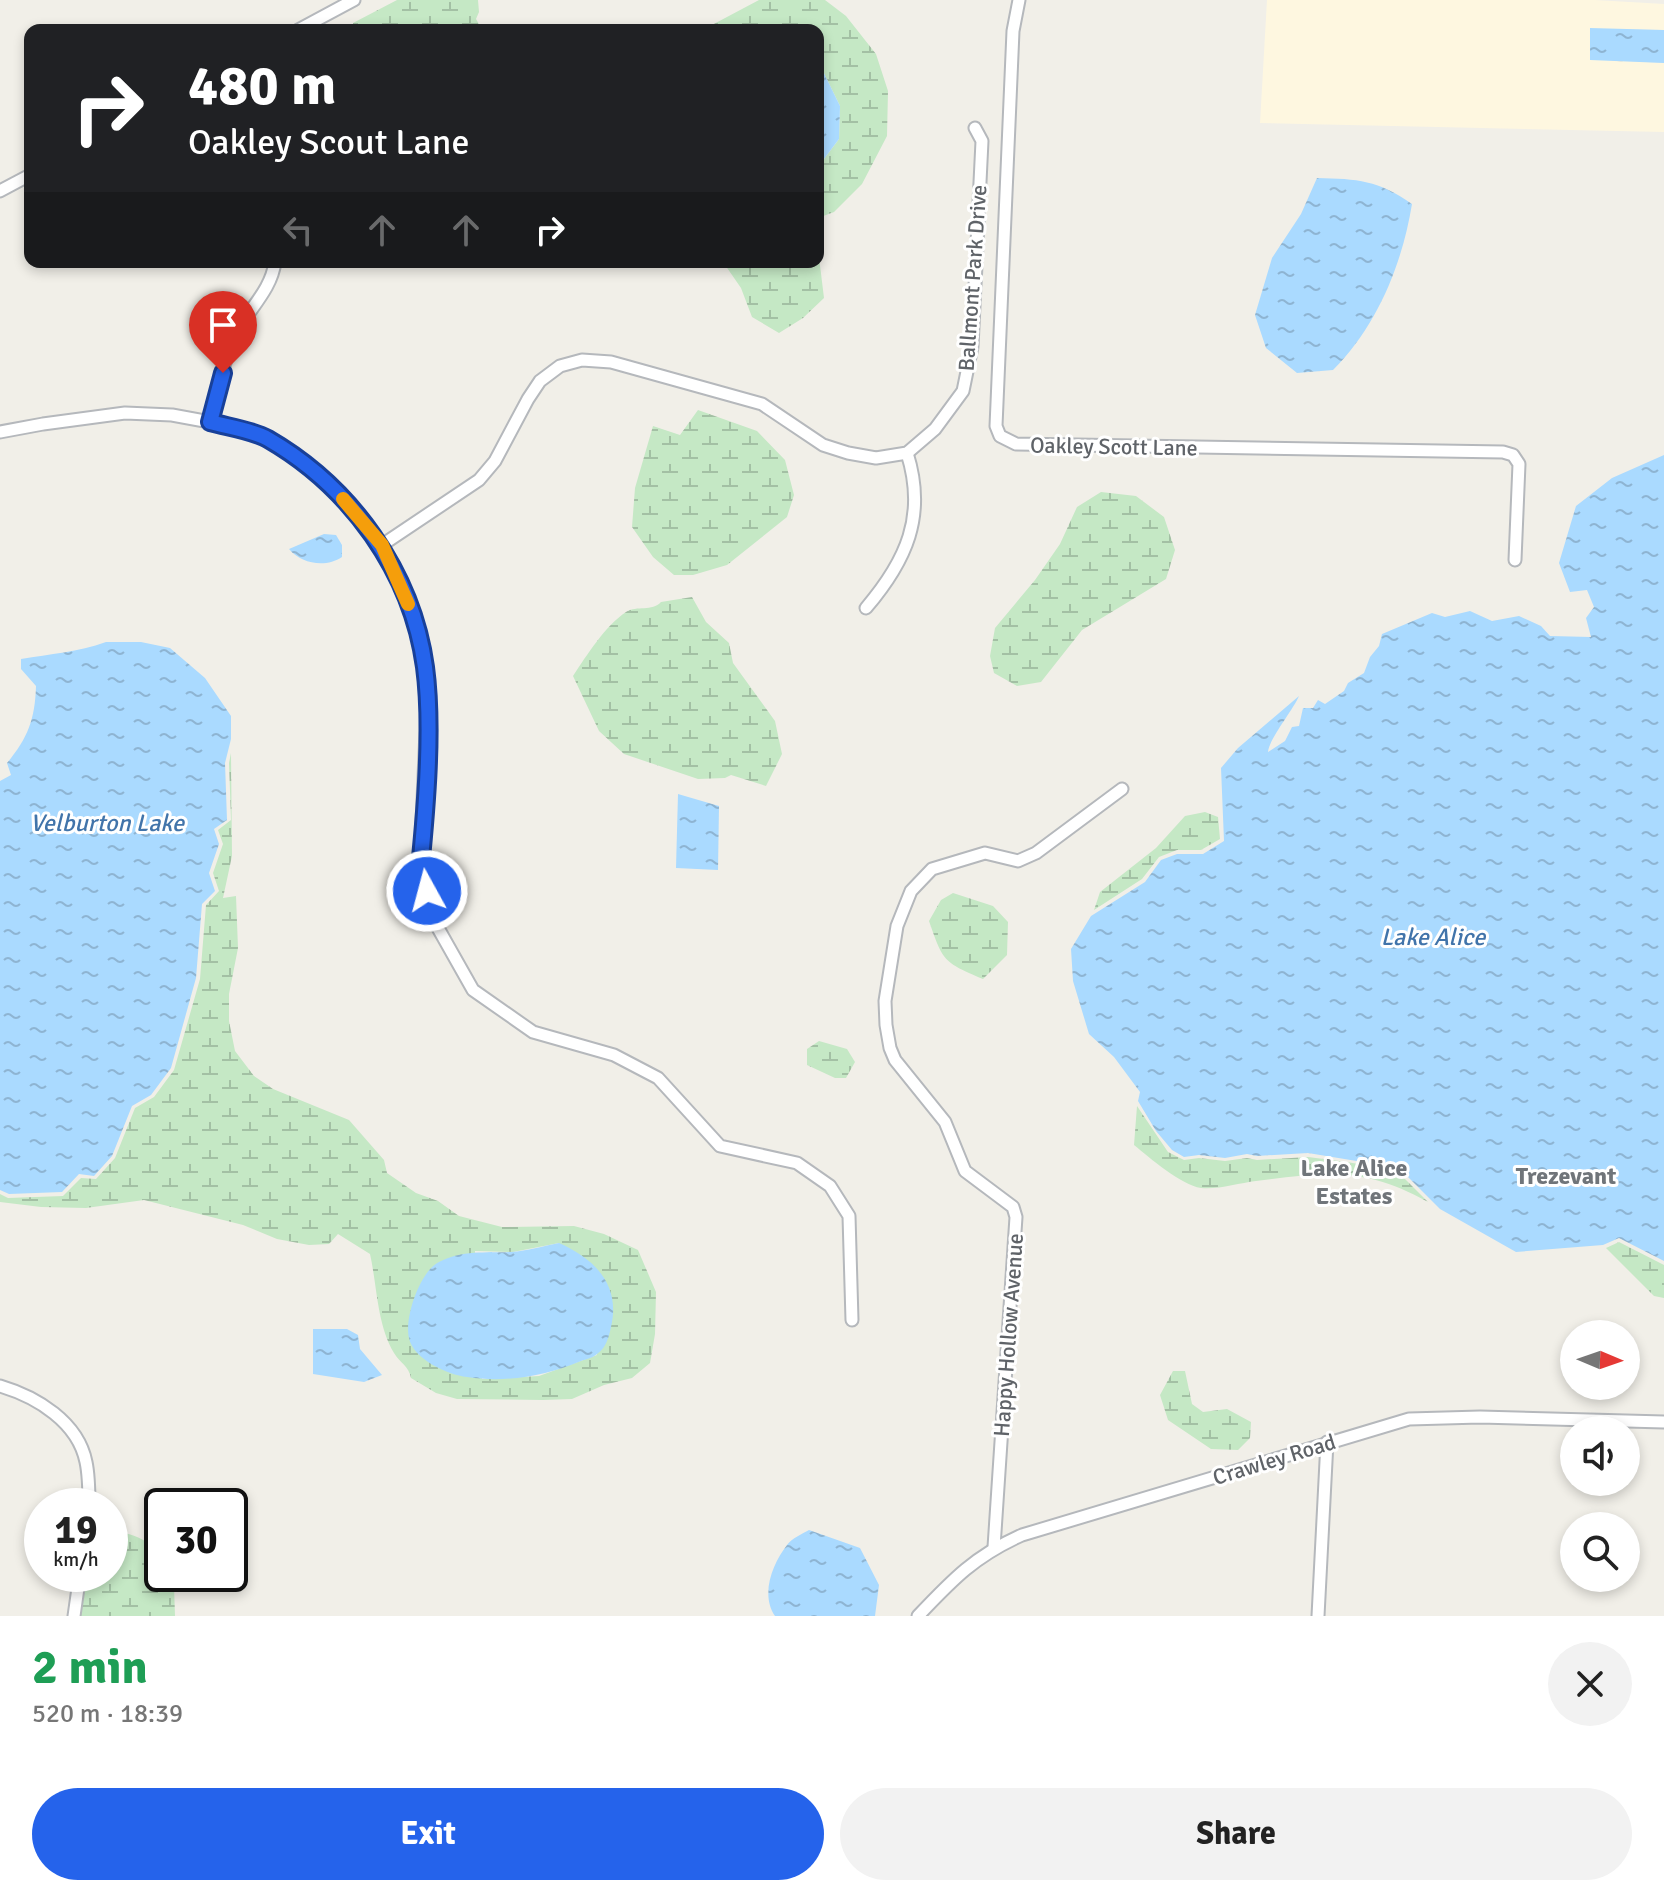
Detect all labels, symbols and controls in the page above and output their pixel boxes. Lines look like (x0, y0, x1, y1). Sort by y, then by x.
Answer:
text: 480 m (188, 51, 336, 120)
icon: right (56, 56, 160, 160)
text: Oakley Scout Lane (188, 120, 470, 165)
street label: Ballmont Park Drive (953, 184, 992, 372)
icon: left (276, 208, 320, 252)
icon: ahead (360, 208, 404, 252)
icon: ahead (444, 208, 488, 252)
icon: right (528, 208, 572, 252)
pin (189, 291, 257, 373)
icon: arrive (201, 303, 245, 347)
street label: Oakley Scott Lane (1030, 432, 1198, 461)
water label: Velburton Lake (30, 808, 185, 838)
position arrow (385, 849, 469, 933)
water label: Lake Alice (1381, 922, 1486, 952)
district label: Lake Alice Estates (1301, 1153, 1407, 1211)
district label: Trezevant (1516, 1161, 1616, 1191)
street label: Happy Hollow Avenue (988, 1232, 1029, 1438)
north arrow (1560, 1320, 1640, 1400)
map controls (1560, 1320, 1640, 1592)
button: sound (1560, 1416, 1640, 1496)
street label: Crawley Road (1209, 1428, 1339, 1491)
speed limit sign: 30 (144, 1488, 248, 1592)
text: 19 (54, 1505, 98, 1555)
button: search (1560, 1512, 1640, 1592)
text: km/h (53, 1547, 99, 1572)
text: 2 min (32, 1638, 148, 1697)
button: close (1548, 1642, 1632, 1726)
text: 520 m · 18:39 (32, 1698, 183, 1730)
button: Exit (32, 1788, 824, 1880)
button: Share (840, 1788, 1632, 1880)

